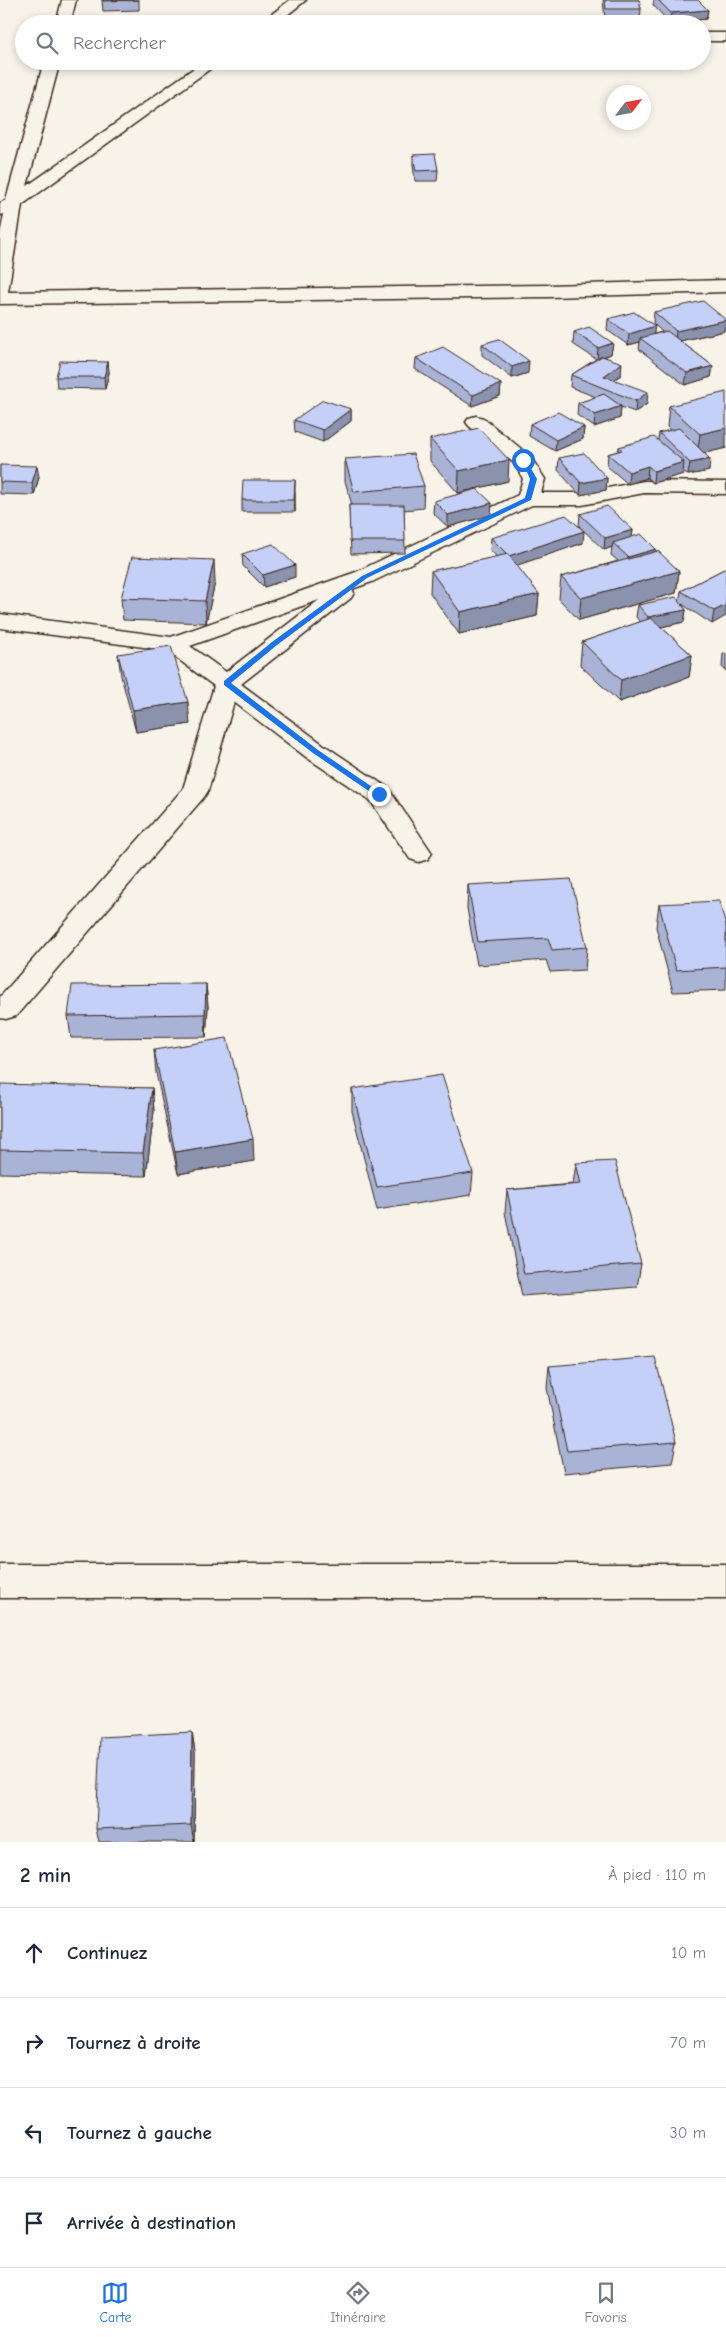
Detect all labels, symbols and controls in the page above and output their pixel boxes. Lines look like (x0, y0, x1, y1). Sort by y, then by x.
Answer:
search box (15, 15, 711, 70)
icon: search (33, 29, 61, 57)
text: Rechercher (73, 32, 166, 54)
north arrow (606, 85, 651, 130)
route start (512, 449, 535, 472)
route end (368, 783, 391, 806)
text: 2 min (20, 1863, 71, 1887)
text: À pied · 110 m (608, 1866, 706, 1884)
icon: ahead (20, 1939, 48, 1967)
text: Continuez (67, 1942, 147, 1964)
text: 10 m (671, 1944, 706, 1962)
icon: right (20, 2029, 48, 2057)
text: Tournez à droite (67, 2032, 201, 2054)
text: 70 m (670, 2034, 706, 2052)
icon: left (20, 2119, 48, 2147)
text: Tournez à gauche (67, 2122, 212, 2144)
text: 30 m (670, 2124, 706, 2142)
icon: arrive (20, 2209, 48, 2237)
text: Arrivée à destination (67, 2212, 236, 2234)
tab: Carte (99, 2279, 131, 2326)
tab: Itinéraire (330, 2279, 386, 2326)
tab: Favoris (585, 2279, 627, 2326)

